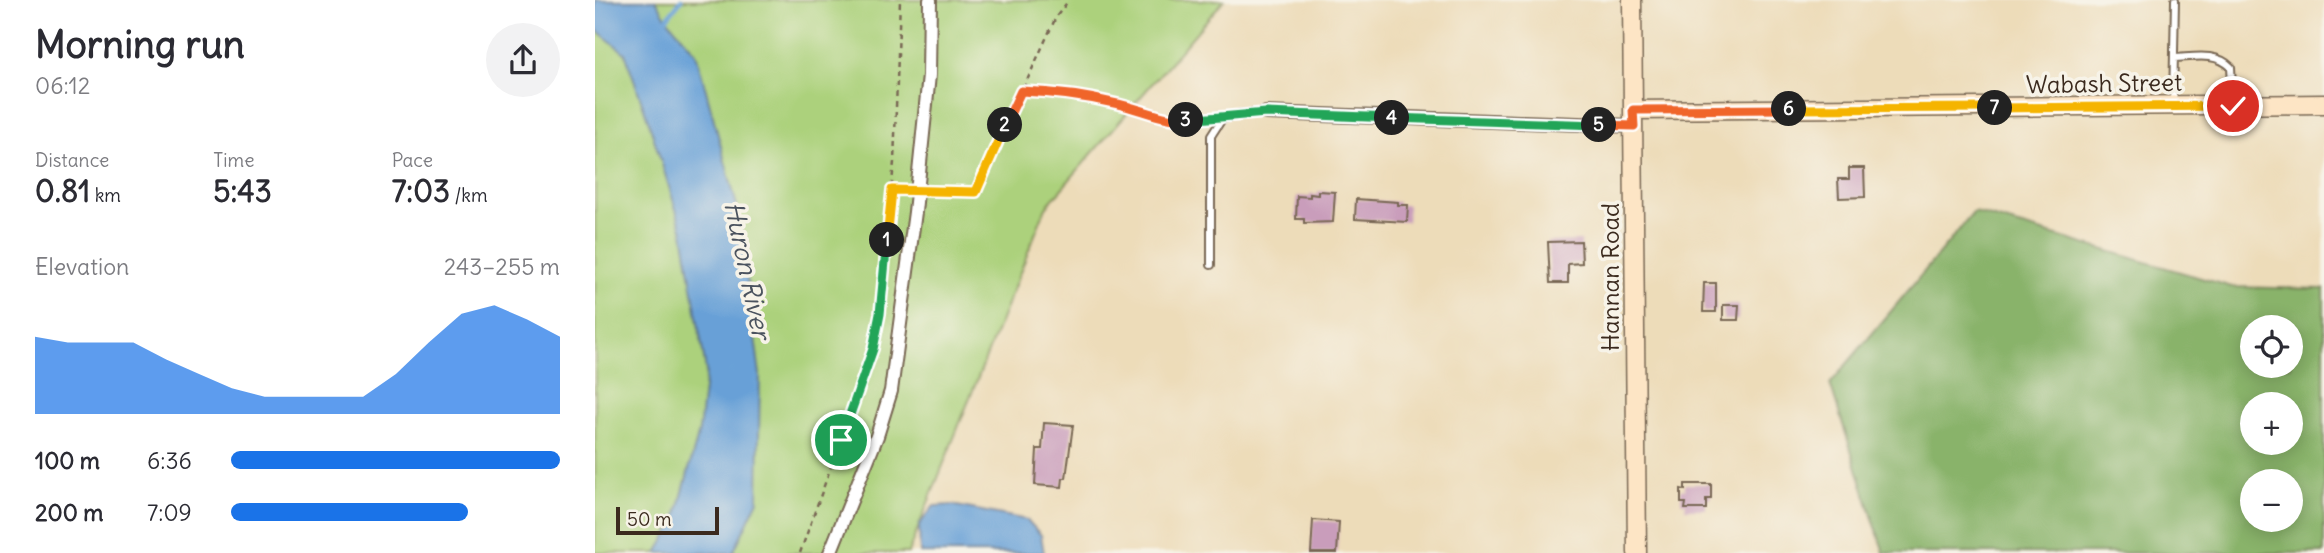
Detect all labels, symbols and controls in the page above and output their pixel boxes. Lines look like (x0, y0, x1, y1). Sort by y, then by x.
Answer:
text: Morning run (35, 21, 245, 68)
button: share (486, 23, 560, 97)
street label: Wabash Street (2026, 67, 2182, 99)
text: 06:12 (35, 71, 90, 100)
pin (2203, 76, 2263, 136)
icon: check (2214, 87, 2252, 125)
pin: 7 (1977, 90, 2013, 126)
pin: 6 (1771, 92, 1807, 126)
text: 7 (1990, 95, 1999, 119)
text: 6 (1783, 96, 1794, 120)
pin: 4 (1375, 100, 1409, 136)
pin: 3 (1169, 102, 1203, 138)
text: 4 (1386, 105, 1397, 129)
text: 3 (1180, 107, 1191, 131)
pin: 2 (987, 108, 1023, 142)
pin: 5 (1581, 108, 1616, 142)
text: 2 (999, 112, 1010, 136)
text: 5 (1593, 112, 1604, 136)
text: Distance (35, 148, 109, 172)
text: Time (213, 148, 254, 172)
text: Pace (392, 148, 433, 172)
text: 0.81 (35, 172, 90, 210)
text: 5:43 (213, 172, 272, 210)
text: 7:03 (392, 172, 450, 210)
text: km (90, 183, 121, 207)
text: /km (450, 183, 488, 207)
water label: Huron River (717, 198, 779, 345)
street label: Hannan Road (1595, 203, 1625, 351)
pin: 1 (869, 222, 905, 258)
text: 1 (883, 227, 890, 251)
text: Elevation (35, 252, 129, 281)
text: 243–255 m (444, 252, 560, 281)
map controls (2240, 315, 2303, 532)
button: locate (2240, 315, 2303, 378)
button: + (2240, 392, 2303, 455)
pin (811, 410, 871, 470)
icon: arrive (822, 421, 860, 459)
text: 100 m (35, 446, 100, 475)
text: 6:36 (147, 446, 192, 475)
button: − (2240, 469, 2303, 532)
text: 200 m (35, 498, 104, 527)
text: 7:09 (147, 498, 192, 527)
scale bar (616, 504, 719, 536)
text: 50 m (627, 507, 672, 531)

